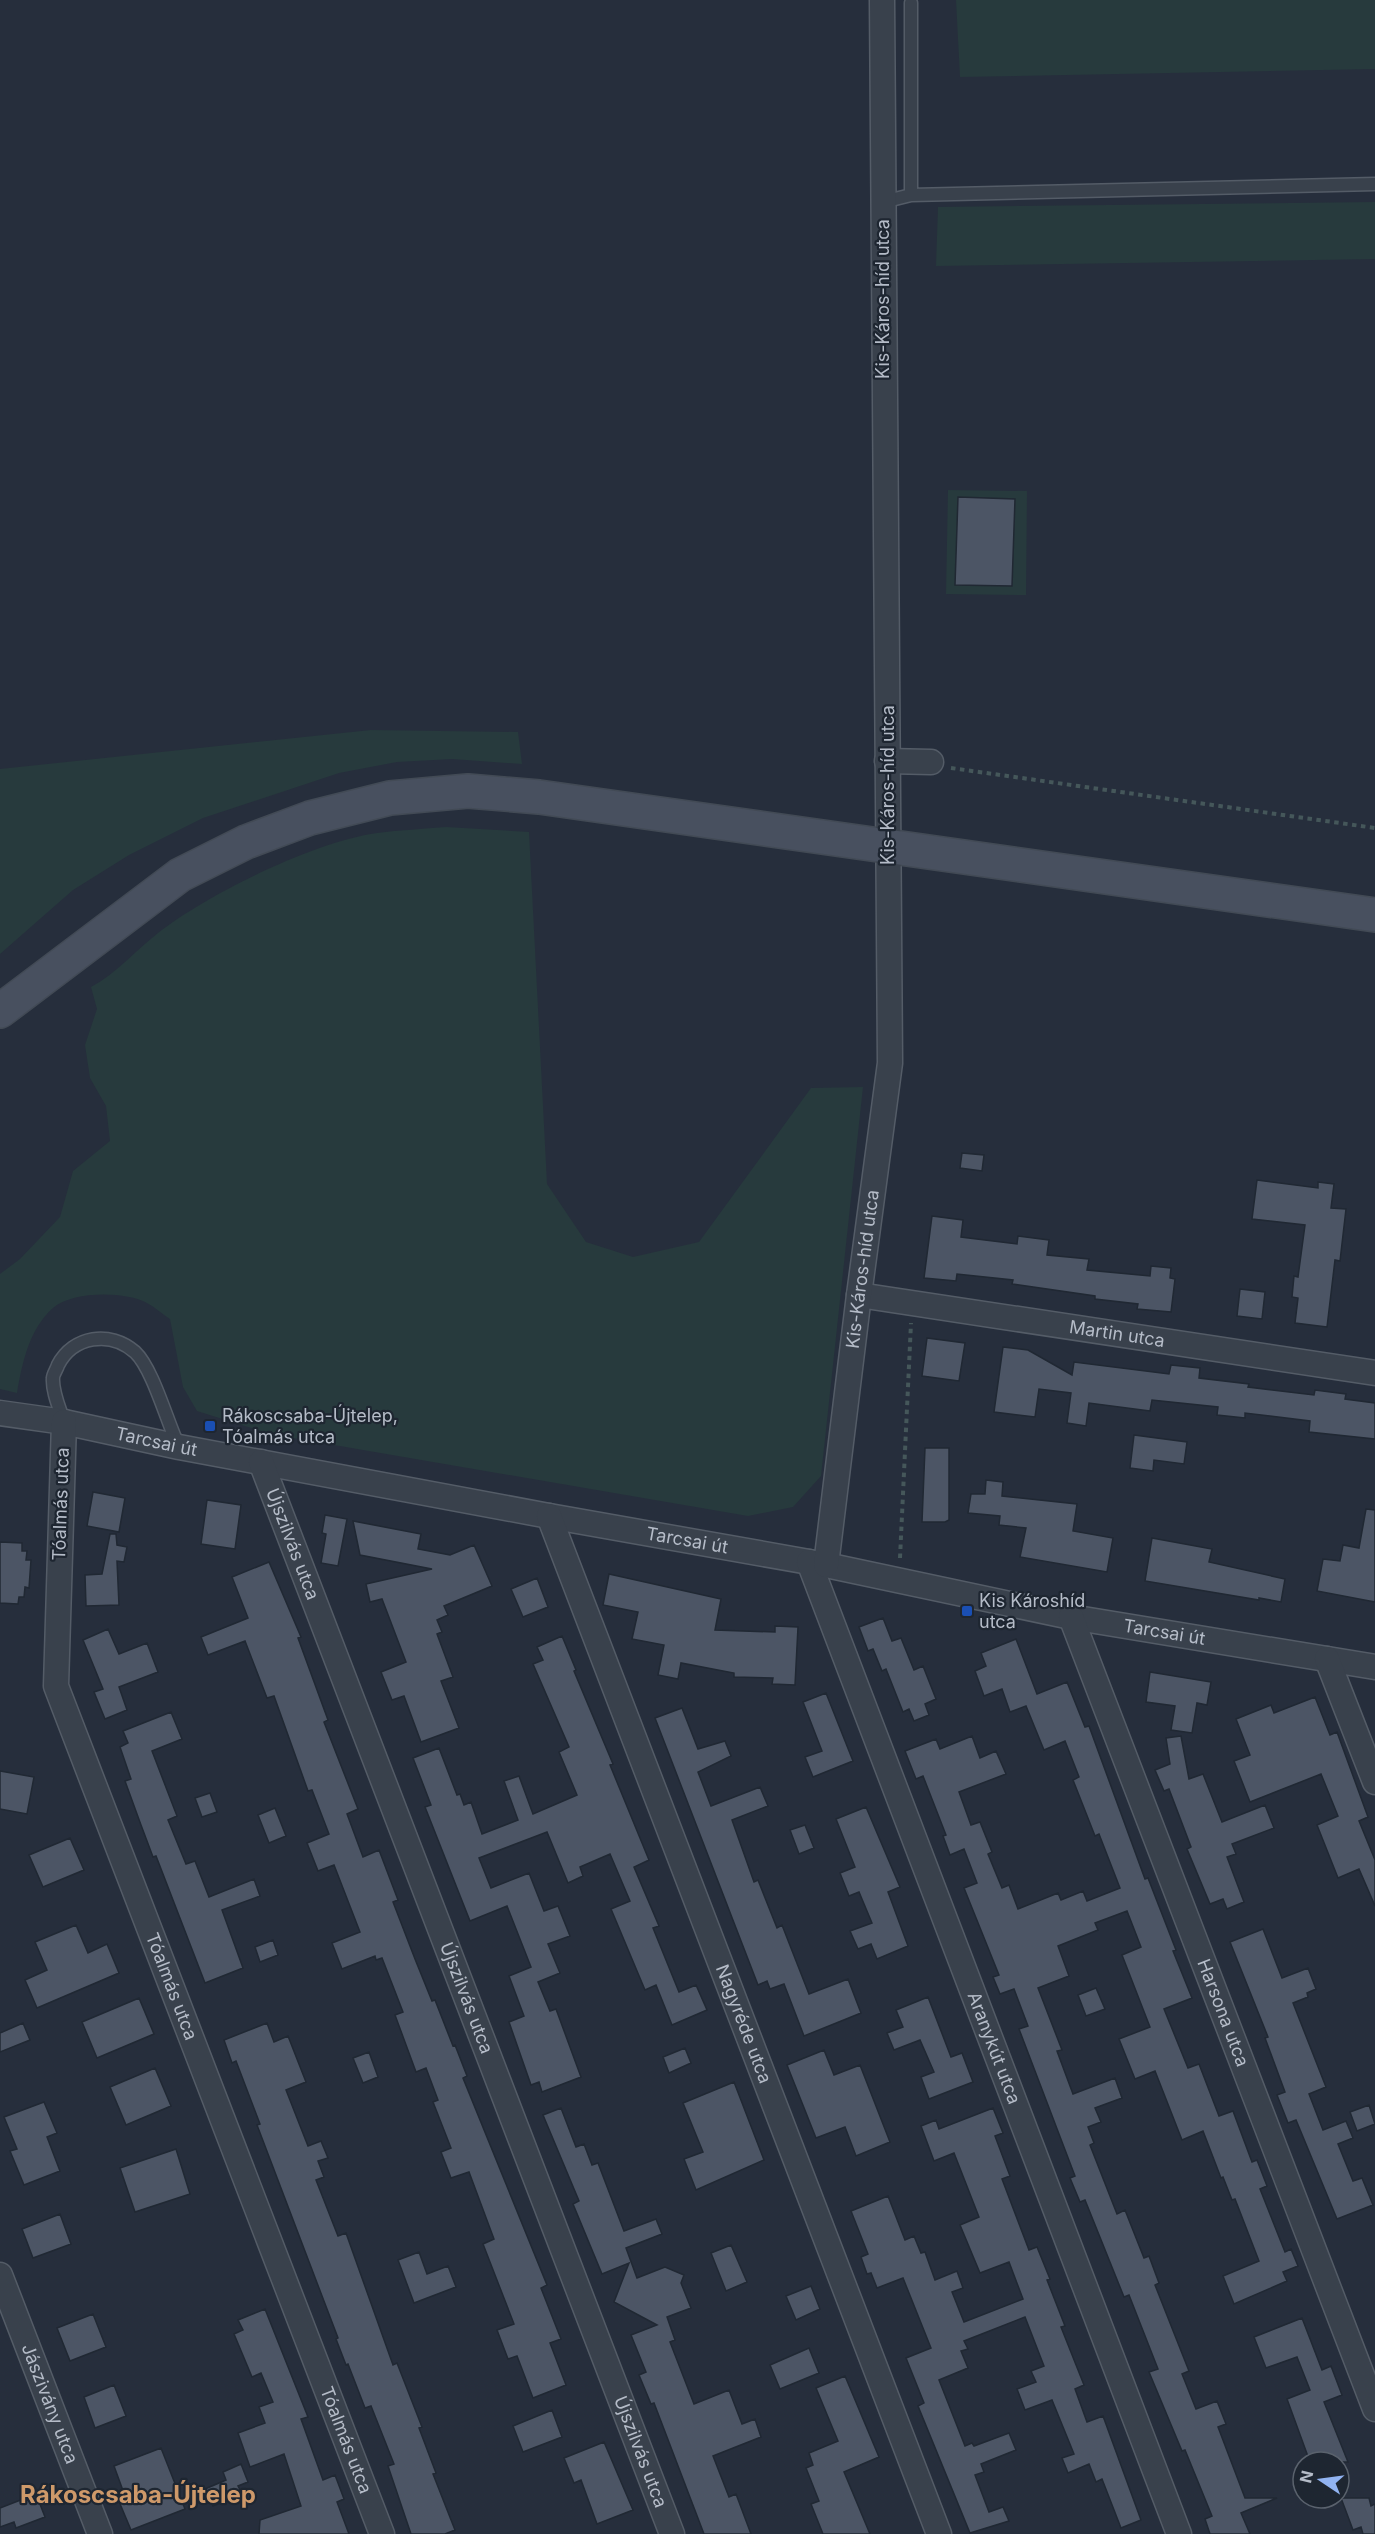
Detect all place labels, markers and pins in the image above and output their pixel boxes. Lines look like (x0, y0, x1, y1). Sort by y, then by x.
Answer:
place label: Rákoscsaba-Újtelep, Tóalmás utca (222, 1404, 398, 1447)
marker: Rákoscsaba-Újtelep, Tóalmás utca (203, 1419, 217, 1433)
place label: Kis Károshíd utca (979, 1590, 1085, 1632)
marker: Kis Károshíd utca (960, 1604, 974, 1618)

